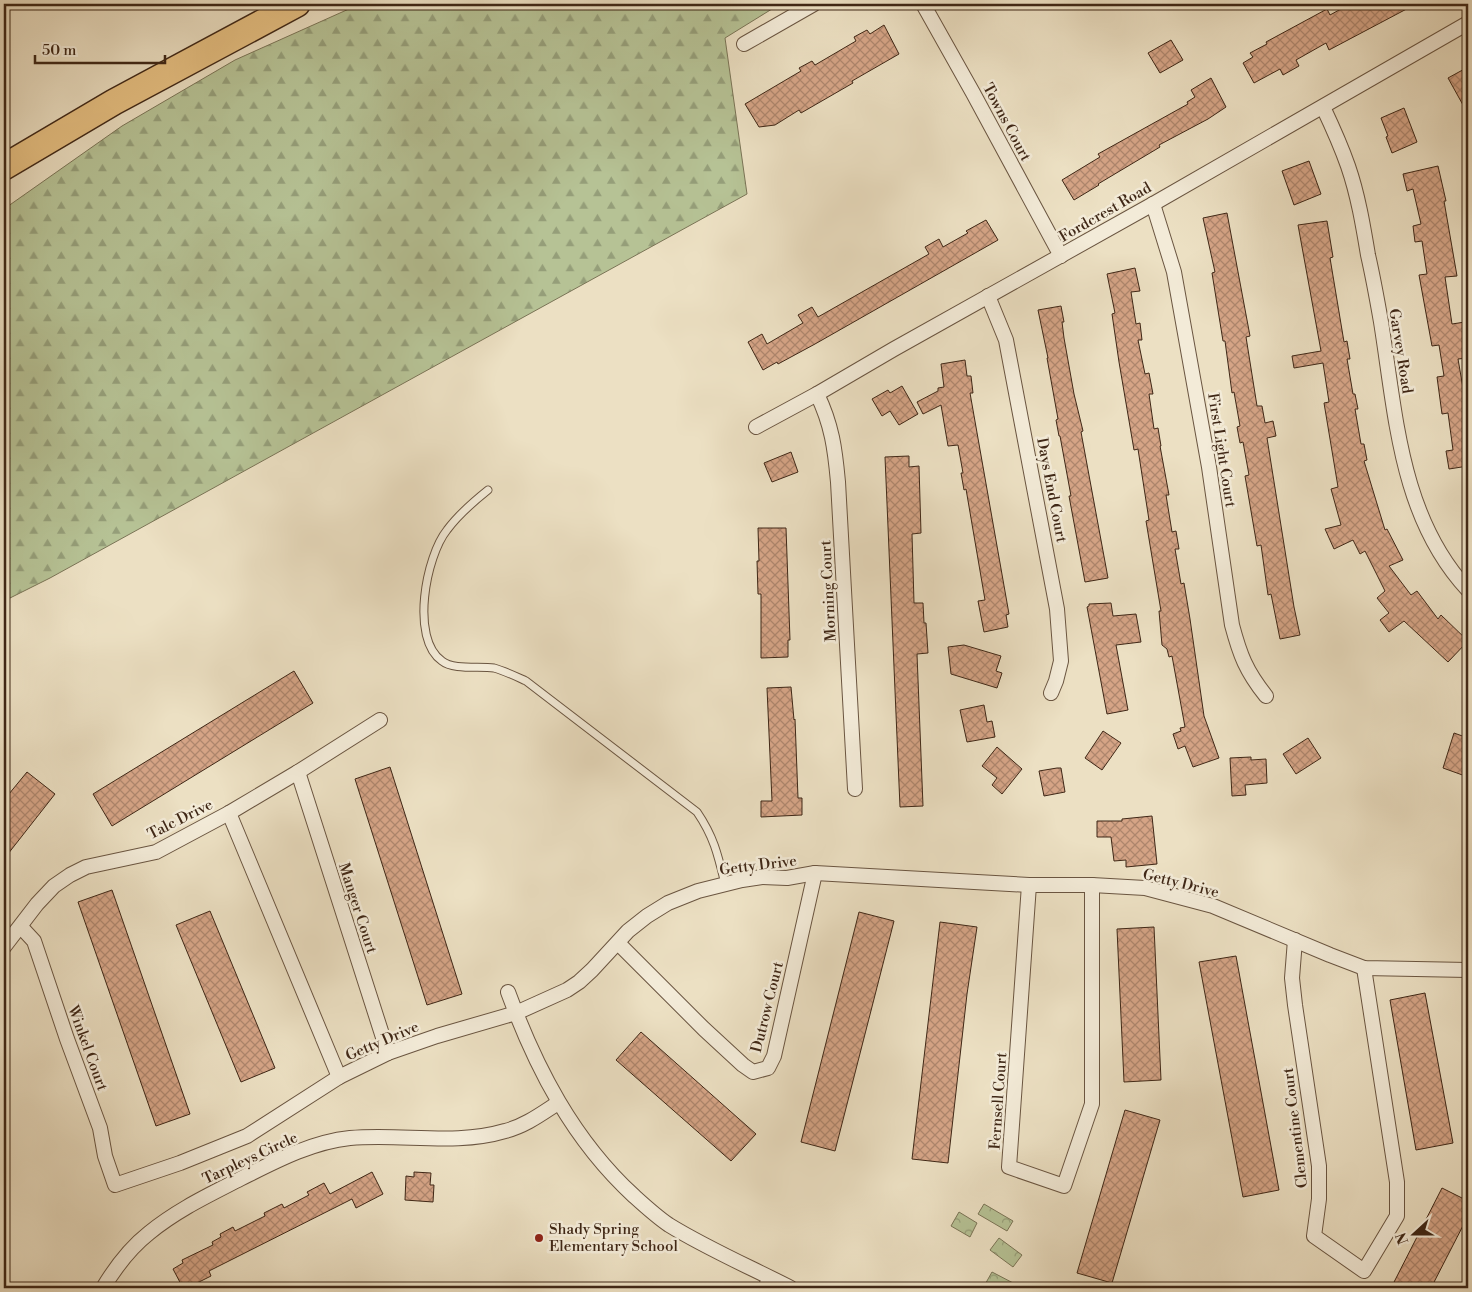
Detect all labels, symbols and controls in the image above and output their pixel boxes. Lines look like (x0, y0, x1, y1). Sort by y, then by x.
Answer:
scale bar (35, 32, 165, 64)
text: 50 m (42, 41, 76, 60)
street label: Towns Court (978, 80, 1035, 165)
street label: Fordcrest Road (1056, 178, 1155, 247)
street label: Garvey Road (1384, 307, 1417, 395)
street label: First Light Court (1203, 391, 1240, 509)
street label: Days End Court (1032, 436, 1071, 545)
street label: Morning Court (816, 539, 841, 642)
street label: Talc Drive (144, 795, 216, 844)
street label: Getty Drive (718, 851, 798, 880)
street label: Manger Court (334, 861, 381, 956)
street label: Getty Drive (1141, 865, 1221, 902)
street label: Dutrow Court (747, 959, 788, 1054)
street label: Winkel Court (63, 1002, 112, 1094)
street label: Getty Drive (343, 1018, 422, 1065)
street label: Fernsell Court (986, 1051, 1011, 1150)
street label: Clementine Court (1279, 1066, 1312, 1189)
street label: Tarpleys Circle (200, 1128, 301, 1189)
north arrow (1390, 1210, 1440, 1260)
place label: Shady Spring Elementary School (549, 1220, 678, 1256)
text: N (1392, 1230, 1413, 1247)
marker: Shady Spring Elementary School (533, 1232, 545, 1244)

